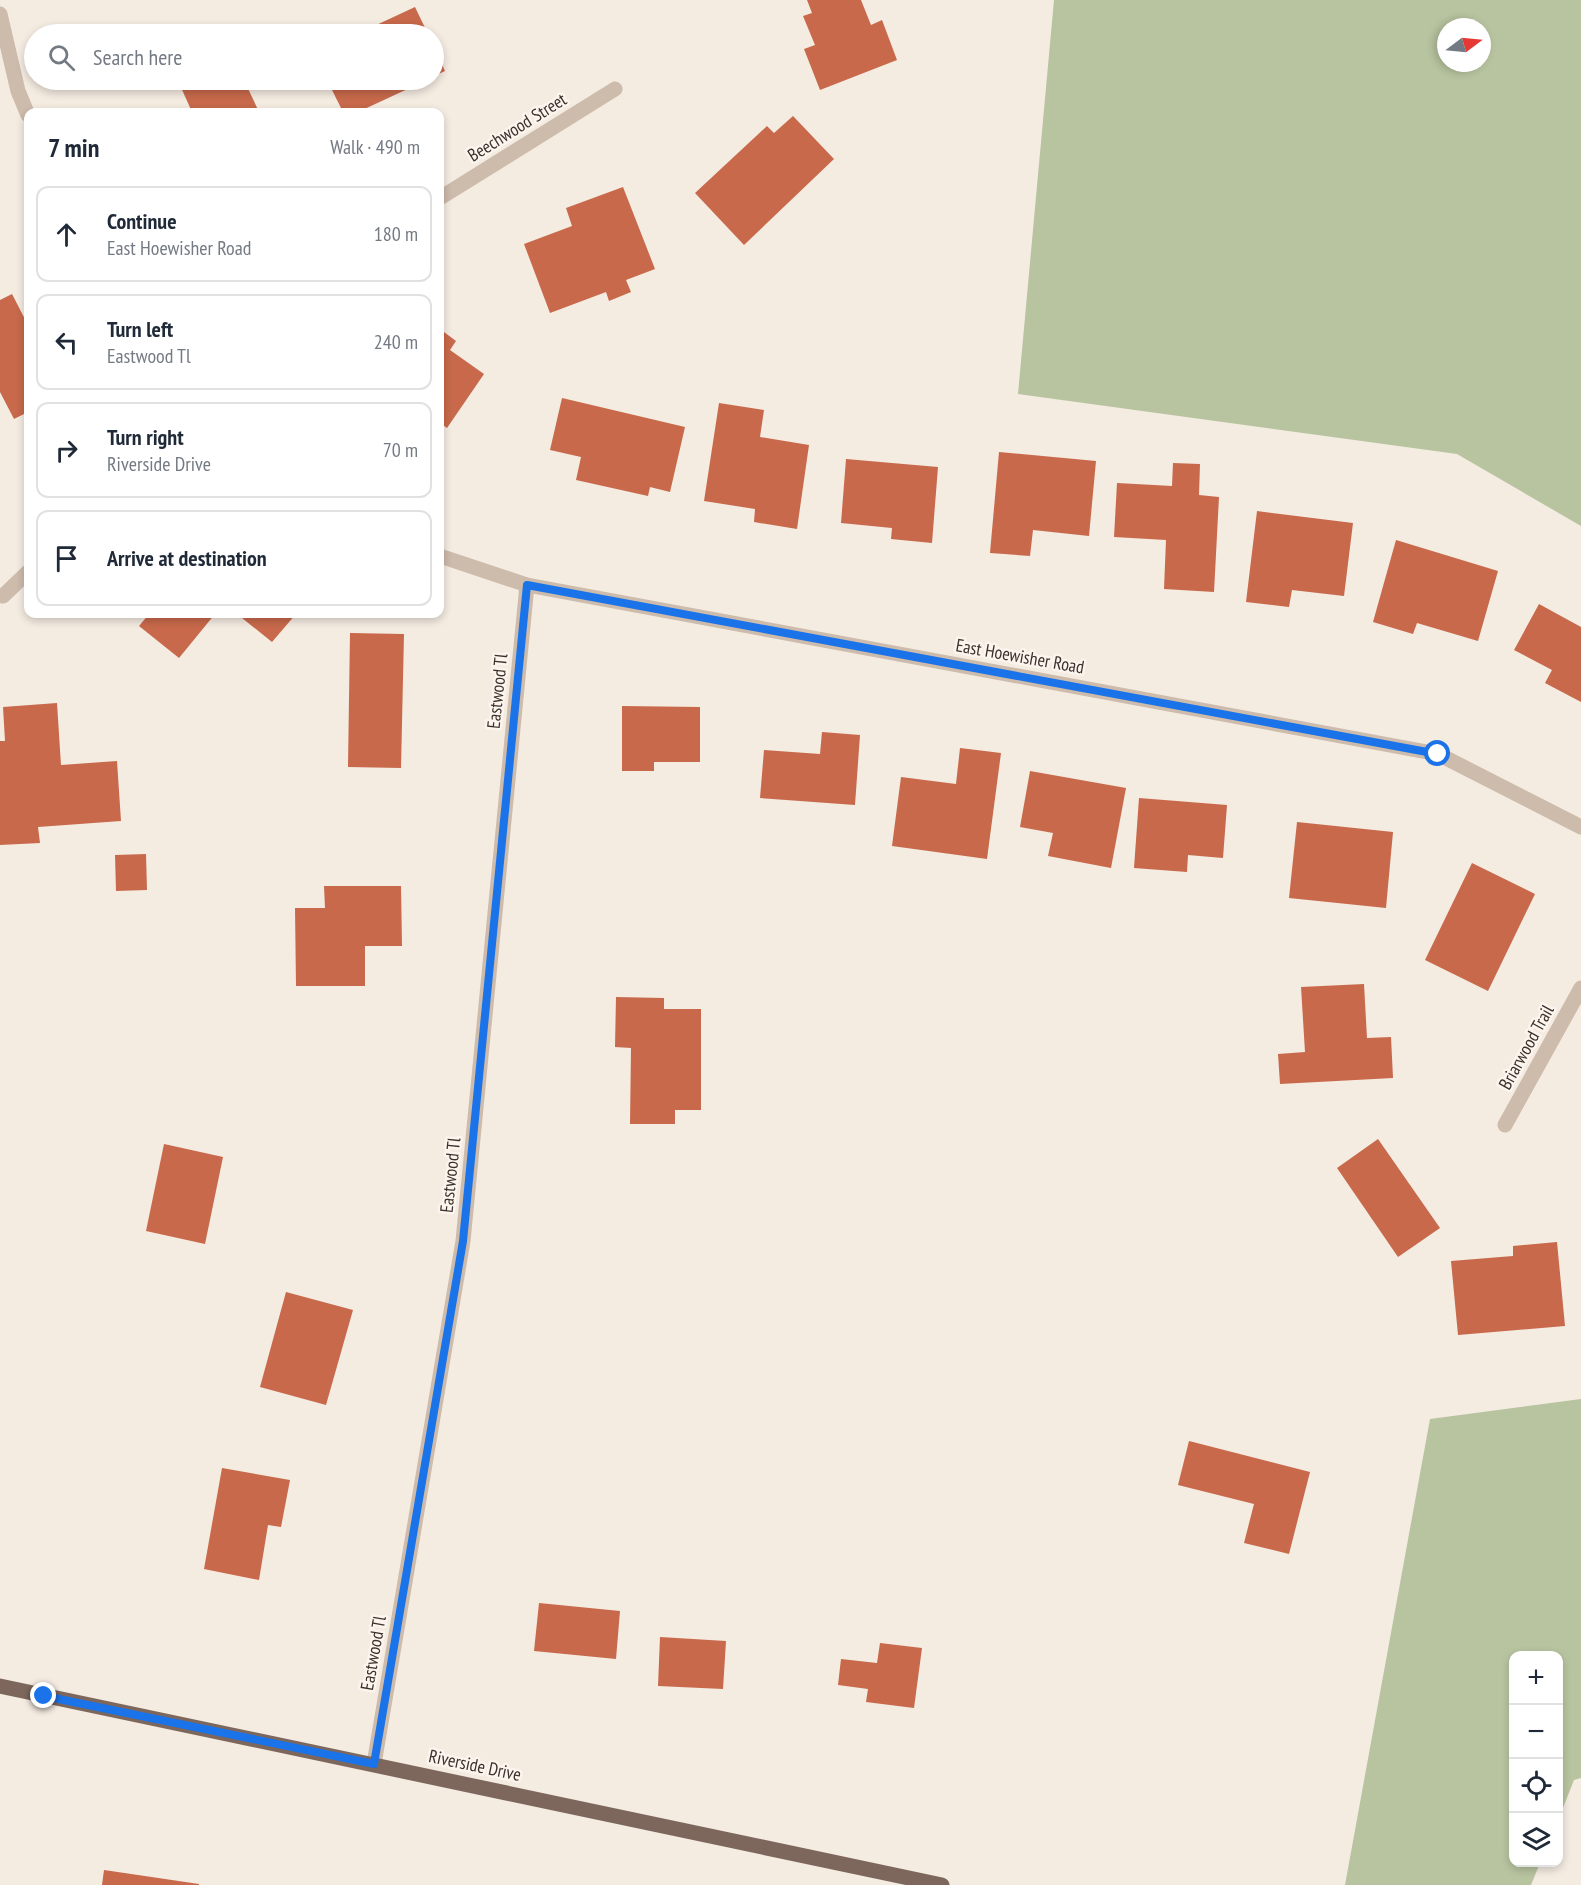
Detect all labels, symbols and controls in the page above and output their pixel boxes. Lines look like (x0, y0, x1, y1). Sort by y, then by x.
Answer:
north arrow (1437, 18, 1491, 72)
search box (24, 24, 444, 90)
icon: search (45, 41, 78, 74)
text: Search here (93, 43, 182, 71)
street label: Beechwood Street (463, 87, 571, 166)
text: 7 min (48, 131, 99, 164)
text: Walk · 490 m (330, 134, 420, 160)
text: Continue (107, 207, 177, 235)
icon: ahead (50, 218, 83, 251)
text: 180 m (374, 221, 418, 247)
text: East Hoewisher Road (107, 235, 251, 261)
text: Turn left (107, 315, 173, 343)
icon: left (50, 326, 83, 359)
text: 240 m (374, 329, 418, 355)
text: Eastwood Tl (107, 343, 191, 369)
text: Turn right (107, 423, 184, 451)
icon: right (50, 434, 83, 467)
text: 70 m (383, 437, 418, 463)
text: Riverside Drive (107, 451, 211, 477)
icon: arrive (50, 542, 83, 575)
text: Arrive at destination (107, 544, 267, 572)
street label: East Hoewisher Road (954, 633, 1086, 679)
street label: Eastwood Tl (482, 652, 512, 730)
route start (1424, 740, 1450, 766)
street label: Briarwood Trail (1493, 1000, 1559, 1093)
street label: Eastwood Tl (435, 1136, 465, 1214)
street label: Eastwood Tl (355, 1613, 391, 1692)
map controls (1509, 1651, 1563, 1867)
button: + (1509, 1651, 1563, 1705)
route end (30, 1682, 56, 1708)
button: − (1509, 1705, 1563, 1759)
street label: Riverside Drive (427, 1744, 523, 1786)
button: locate (1509, 1759, 1563, 1813)
button: layers (1509, 1813, 1563, 1867)

